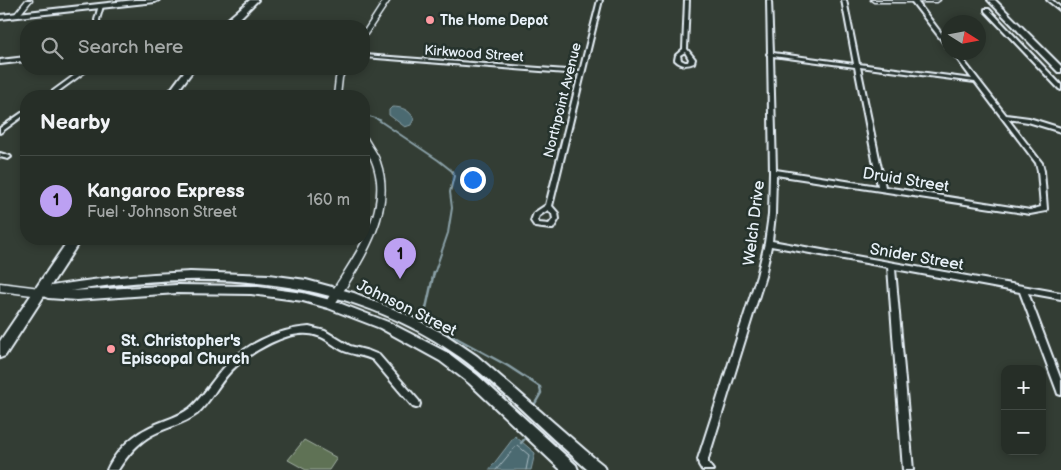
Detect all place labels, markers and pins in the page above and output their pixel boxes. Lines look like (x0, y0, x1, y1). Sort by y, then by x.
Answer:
place label: The Home Depot (440, 12, 548, 29)
marker: The Home Depot (424, 14, 436, 26)
pin: 1 (384, 238, 416, 279)
place label: St. Christopher's Episcopal Church (121, 332, 249, 369)
marker: St. Christopher's Episcopal Church (105, 343, 117, 355)

